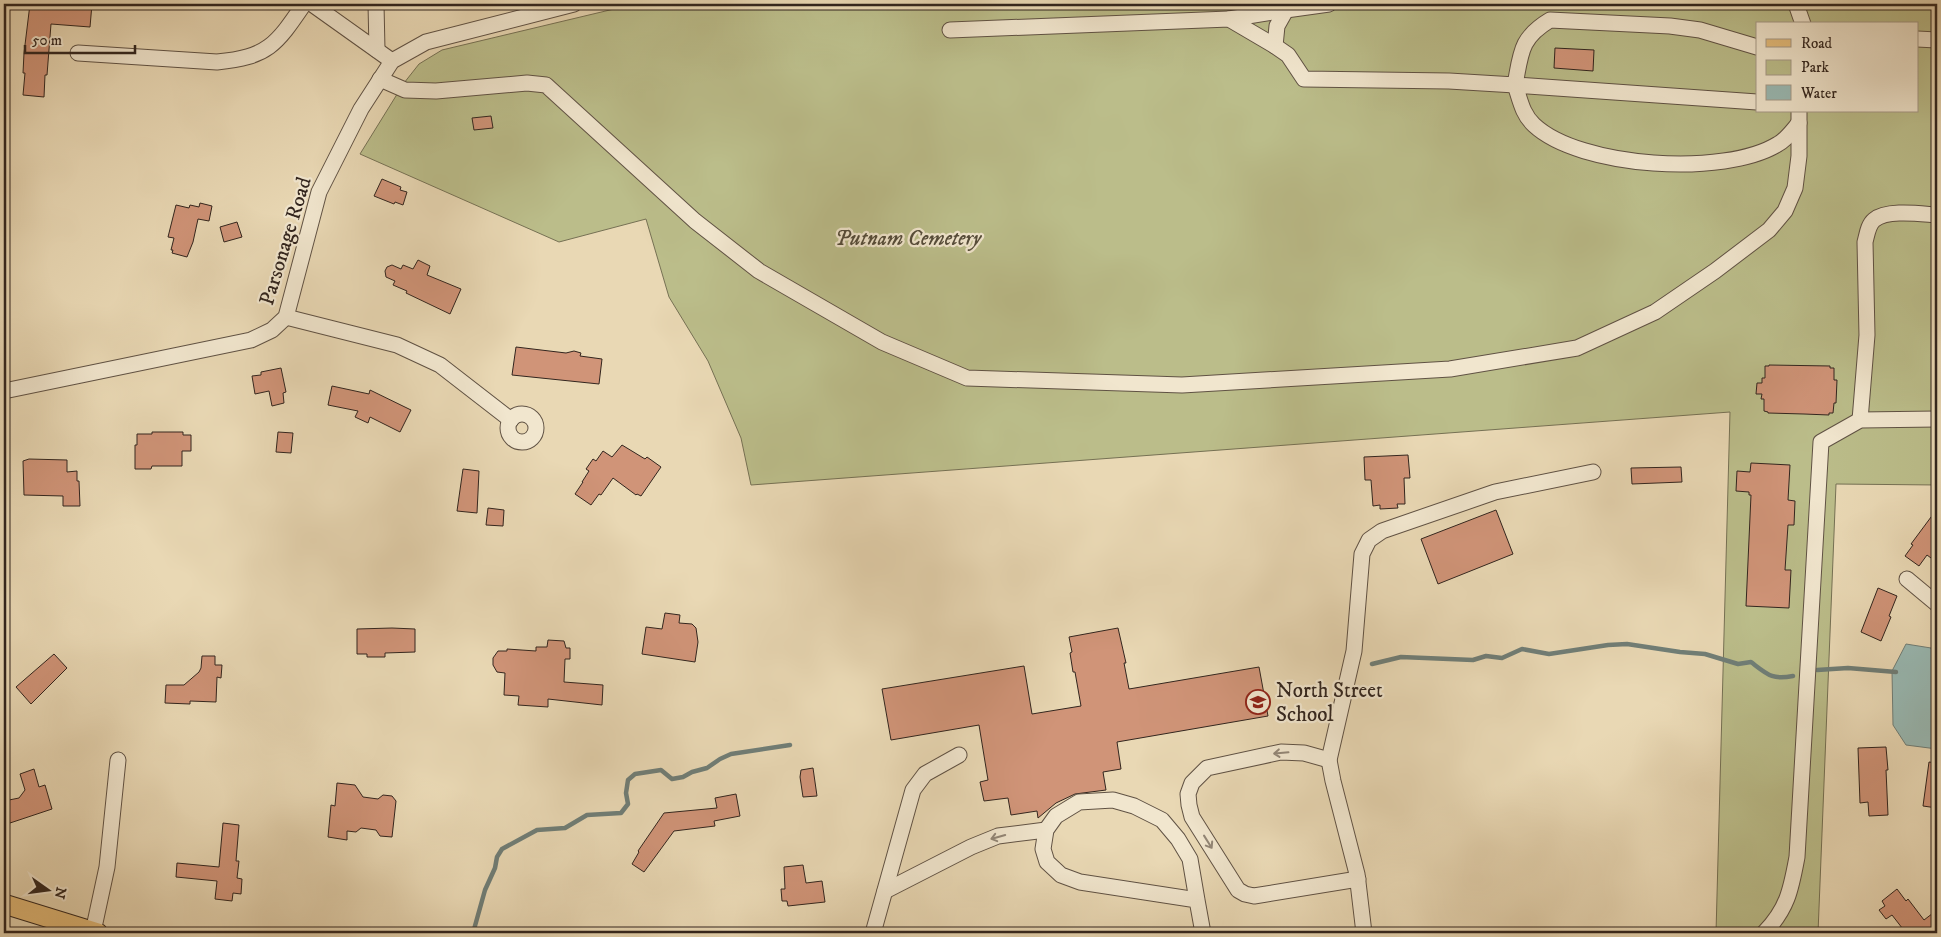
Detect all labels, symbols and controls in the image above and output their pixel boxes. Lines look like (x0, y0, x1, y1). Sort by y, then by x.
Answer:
scale bar (25, 22, 135, 54)
legend (1756, 22, 1918, 112)
text: 50 m (32, 31, 62, 50)
text: Road (1801, 34, 1833, 53)
text: Park (1801, 58, 1830, 77)
text: Water (1800, 84, 1837, 103)
street label: Parsonage Road (254, 173, 318, 309)
park label: Putnam Cemetery (835, 226, 983, 252)
place label: North Street School (1276, 678, 1383, 728)
school or university icon: North Street School (1245, 689, 1271, 715)
one-way arrow (1274, 748, 1290, 758)
one-way arrow (991, 832, 1007, 842)
one-way arrow (1203, 835, 1213, 849)
north arrow (22, 864, 72, 914)
text: N (49, 885, 70, 901)

